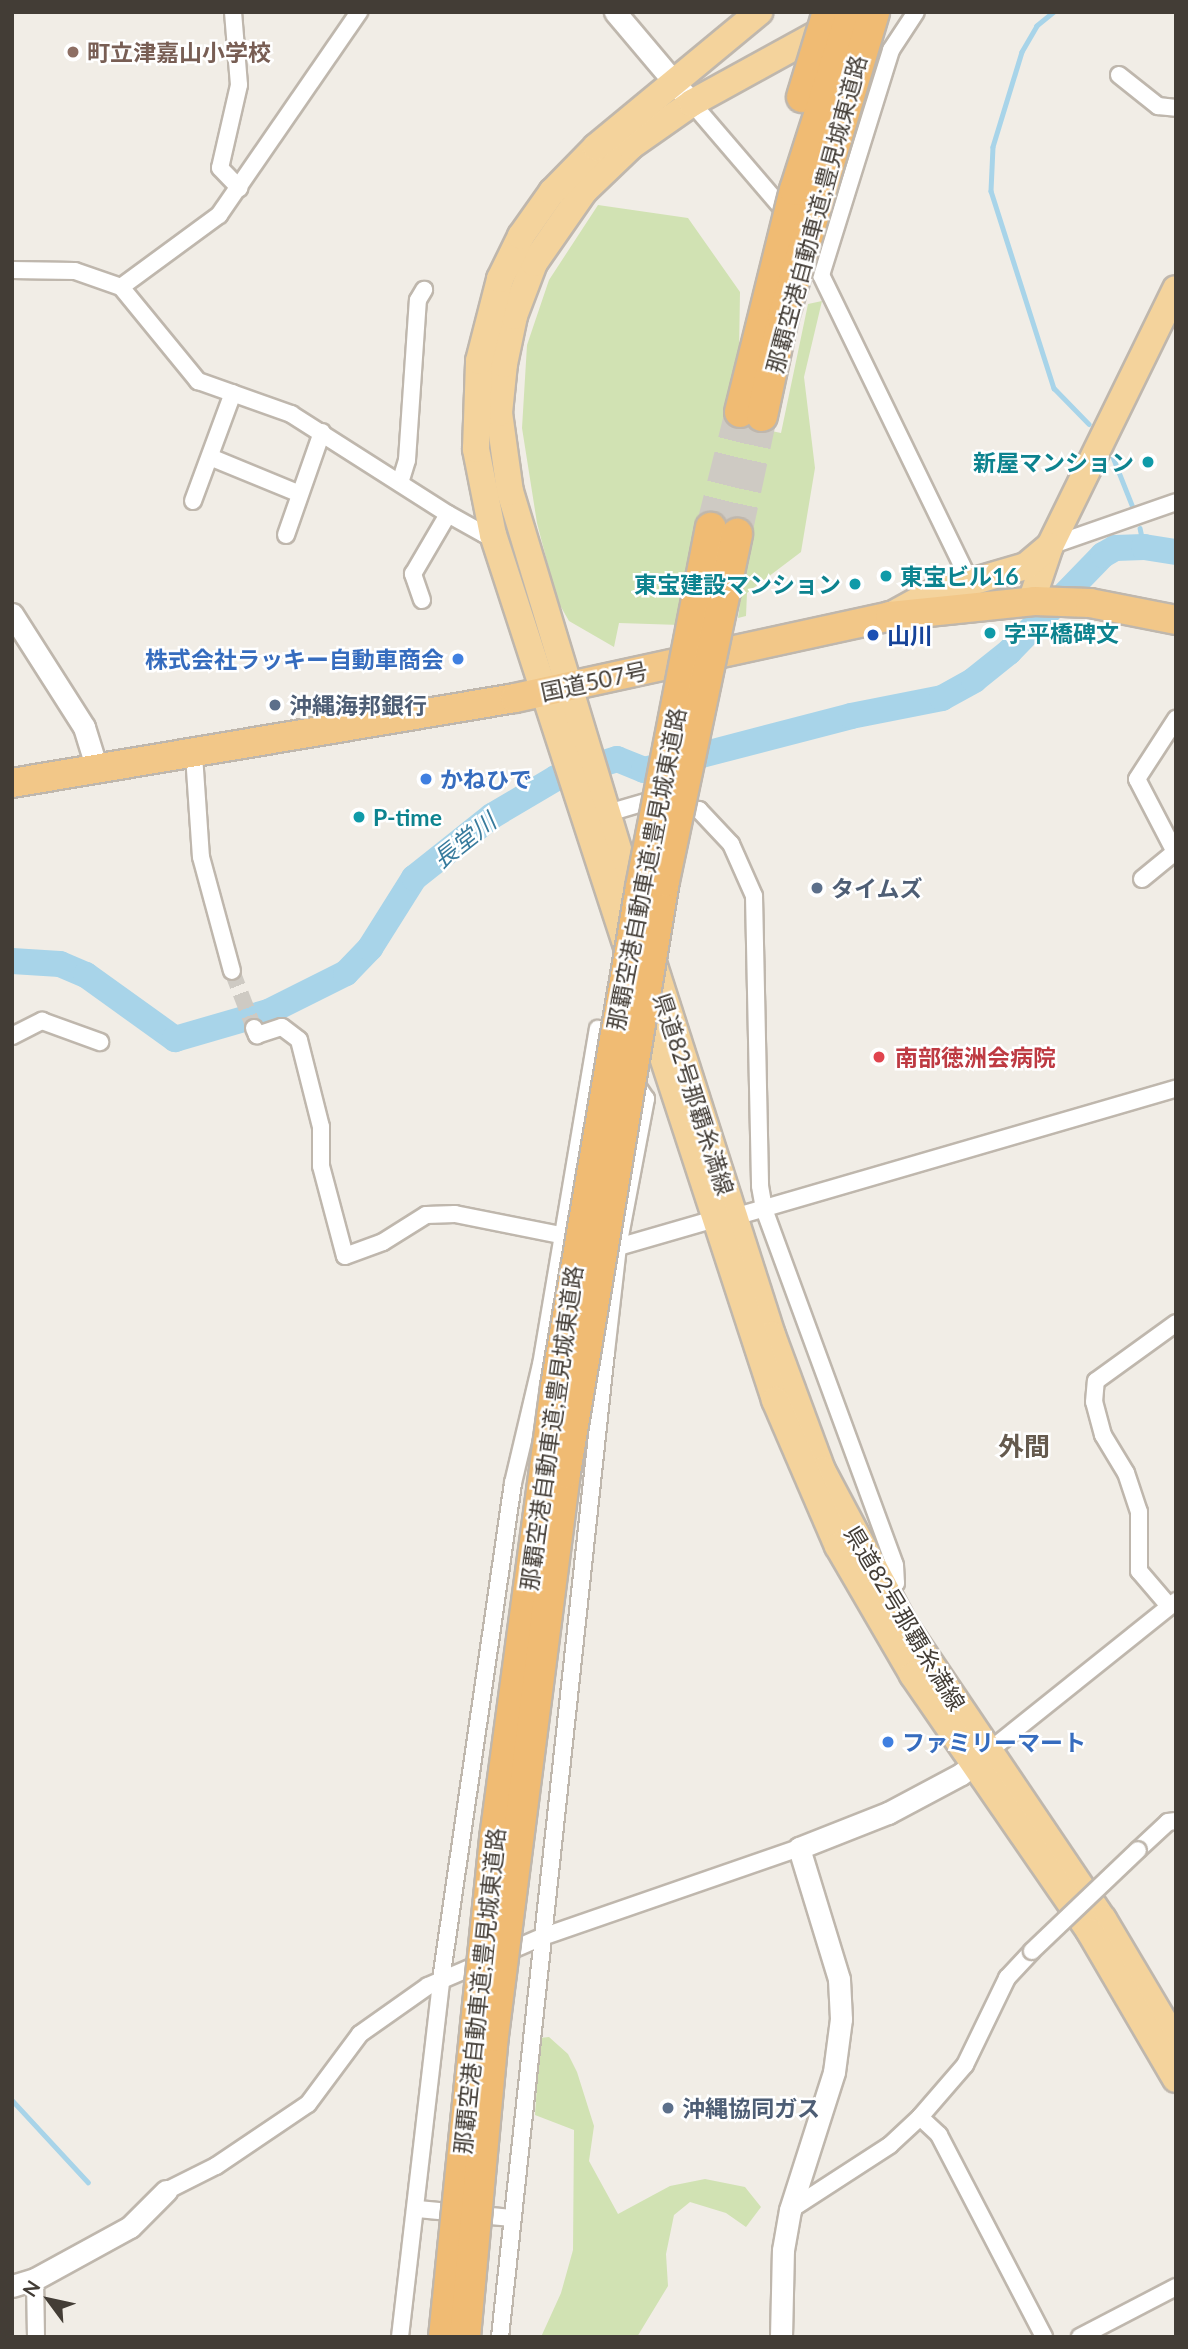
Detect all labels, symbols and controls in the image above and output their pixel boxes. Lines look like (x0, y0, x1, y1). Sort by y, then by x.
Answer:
place label: 町立津嘉山小学校 (87, 38, 271, 66)
marker: 町立津嘉山小学校 (65, 44, 81, 60)
street label: 那覇空港自動車道;豊見城東道路 (760, 52, 872, 376)
place label: 新屋マンション (973, 448, 1134, 476)
marker: 新屋マンション (1140, 454, 1156, 470)
place label: 東宝ビル16 (900, 562, 1019, 590)
marker: 東宝ビル16 (878, 568, 894, 584)
place label: 東宝建設マンション (634, 570, 841, 598)
marker: 東宝建設マンション (847, 576, 863, 592)
place label: 字平橋碑文 (1004, 619, 1119, 647)
place label: 山川 (887, 621, 933, 649)
marker: 字平橋碑文 (982, 625, 998, 641)
marker: 山川 (865, 627, 881, 643)
place label: 株式会社ラッキー自動車商会 (145, 645, 444, 673)
marker: 株式会社ラッキー自動車商会 (450, 651, 466, 667)
street label: 国道507号 (538, 656, 650, 706)
place label: 沖縄海邦銀行 (289, 691, 427, 719)
marker: 沖縄海邦銀行 (267, 697, 283, 713)
street label: 那覇空港自動車道;豊見城東道路 (601, 705, 691, 1033)
place label: かねひで (440, 765, 532, 793)
marker: かねひで (418, 771, 434, 787)
place label: P-time (373, 803, 442, 831)
water label: 長堂川 (427, 806, 501, 874)
marker: P-time (351, 809, 367, 825)
place label: タイムズ (831, 874, 923, 902)
marker: タイムズ (809, 880, 825, 896)
street label: 県道82号那覇糸満線 (648, 990, 740, 1198)
place label: 南部徳洲会病院 (895, 1043, 1056, 1071)
marker: 南部徳洲会病院 (869, 1047, 889, 1067)
street label: 那覇空港自動車道;豊見城東道路 (515, 1264, 587, 1592)
district label: 外間 (998, 1431, 1050, 1463)
street label: 県道82号那覇糸満線 (839, 1521, 971, 1715)
place label: ファミリーマート (902, 1728, 1086, 1756)
marker: ファミリーマート (880, 1734, 896, 1750)
street label: 那覇空港自動車道;豊見城東道路 (448, 1826, 510, 2156)
place label: 沖縄協同ガス (682, 2094, 820, 2122)
marker: 沖縄協同ガス (660, 2100, 676, 2116)
north arrow (14, 2265, 84, 2335)
text: N (17, 2276, 45, 2301)

